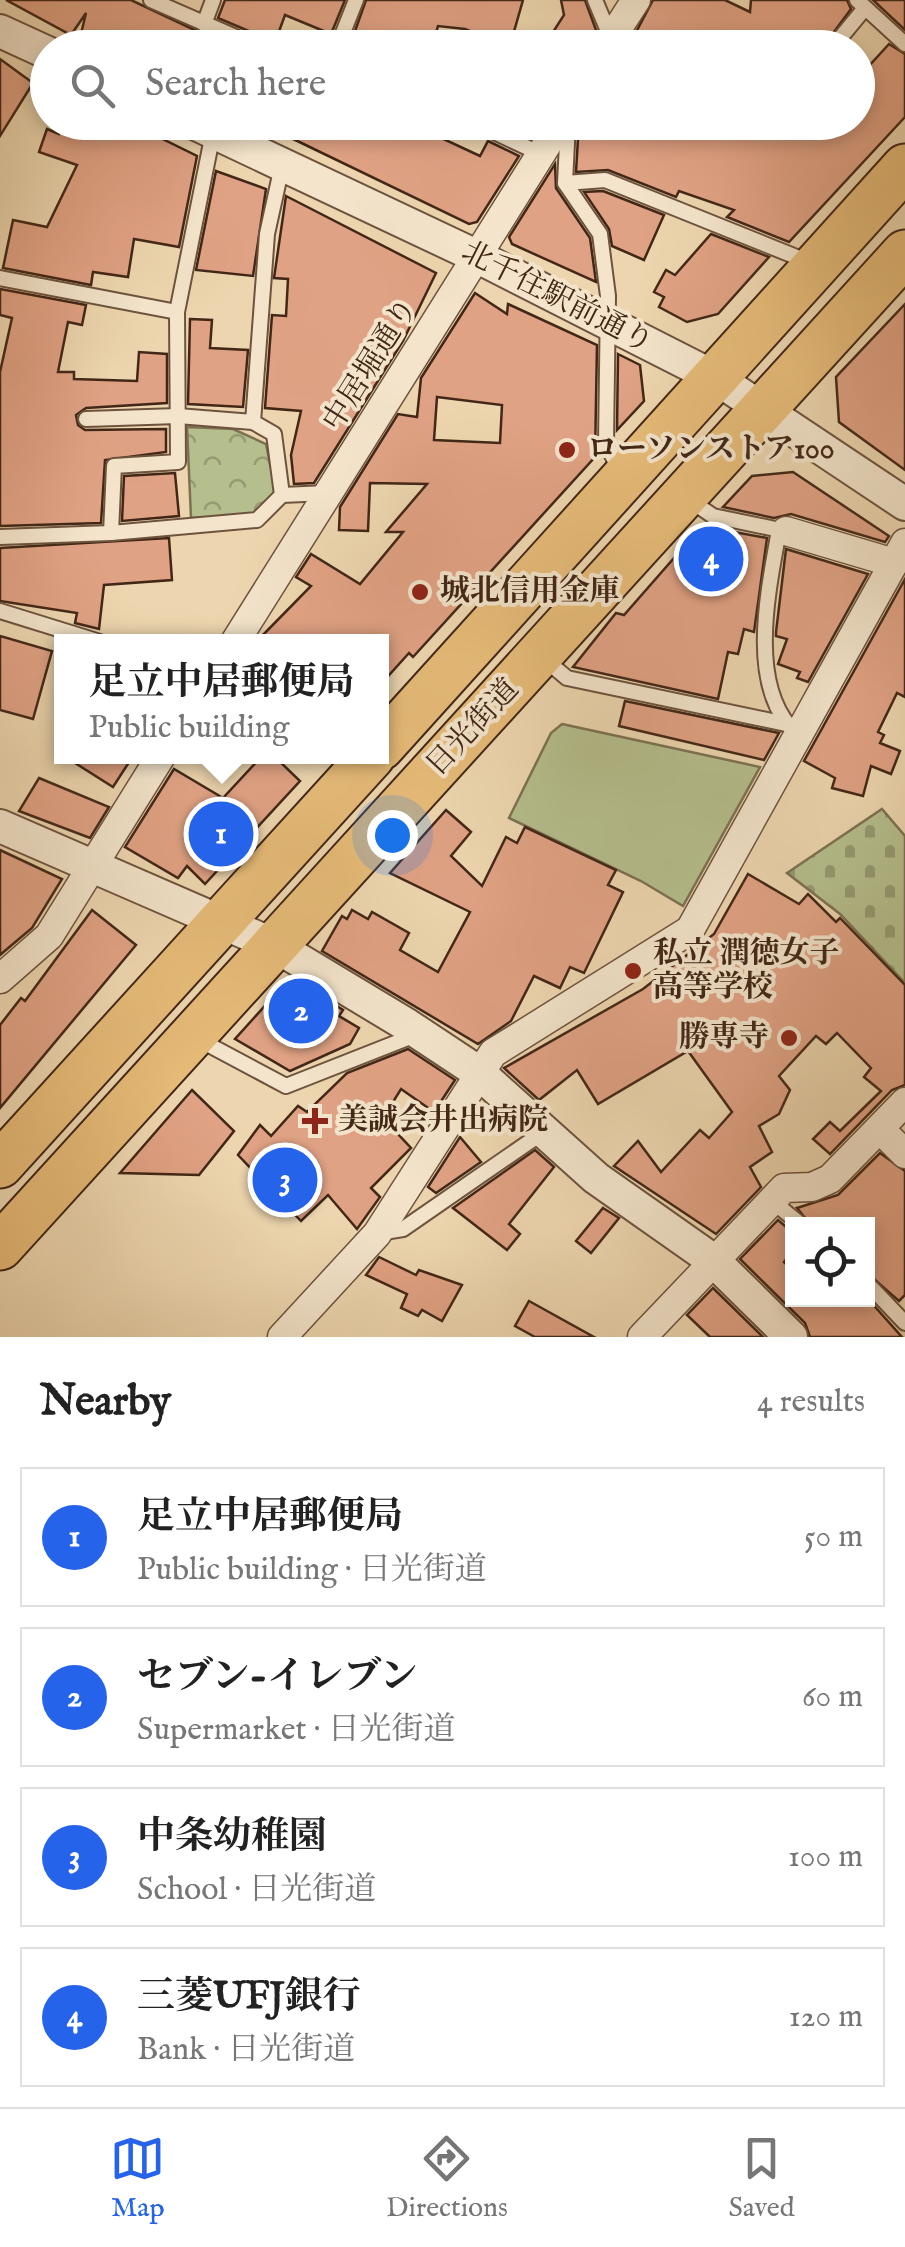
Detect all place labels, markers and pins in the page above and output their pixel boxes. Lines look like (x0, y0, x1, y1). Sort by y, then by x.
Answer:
place label: ローソンストア100 (587, 431, 835, 469)
marker: ローソンストア100 (556, 439, 578, 461)
pin: 4 (678, 522, 744, 596)
place label: 城北信用金庫 (440, 573, 620, 611)
marker: 城北信用金庫 (409, 581, 431, 603)
pin: 1 (188, 796, 254, 872)
place label: 私立 潤徳女子 高等学校 (653, 935, 840, 1007)
marker: 私立 潤徳女子 高等学校 (622, 960, 644, 982)
pin: 2 (268, 974, 334, 1048)
place label: 勝専寺 (679, 1019, 769, 1057)
marker: 勝専寺 (778, 1027, 800, 1049)
place label: 美誠会井出病院 (338, 1102, 548, 1140)
marker: 美誠会井出病院 (302, 1108, 328, 1134)
pin: 3 (252, 1142, 318, 1218)

